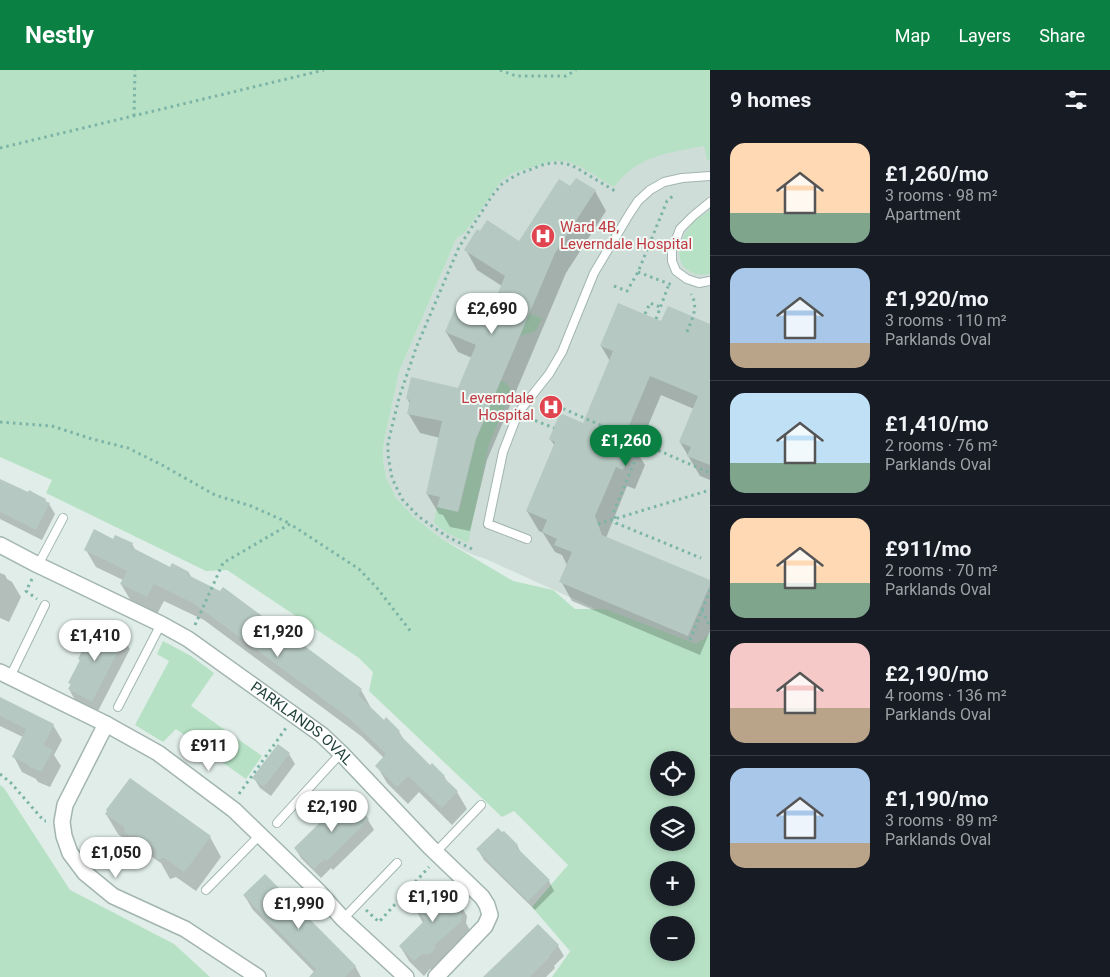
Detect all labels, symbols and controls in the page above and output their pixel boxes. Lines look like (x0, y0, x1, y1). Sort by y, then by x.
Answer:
text: Nestly (25, 21, 94, 49)
text: Map (895, 25, 930, 46)
text: Layers (958, 25, 1011, 46)
text: Share (1039, 25, 1085, 46)
icon: filters (1062, 86, 1090, 114)
text: 9 homes (730, 88, 811, 112)
text: £1,260/mo (885, 162, 989, 186)
icon: home (770, 163, 830, 223)
text: 3 rooms · 98 m² (885, 186, 998, 205)
text: Apartment (885, 205, 961, 224)
place label: Ward 4B, Leverndale Hospital (560, 218, 692, 253)
hospital icon: Ward 4B, Leverndale Hospital (530, 223, 556, 249)
text: £1,920/mo (885, 287, 989, 311)
icon: home (770, 288, 830, 348)
pin: £2,690 (451, 292, 533, 335)
text: £2,690 (467, 299, 517, 318)
text: 3 rooms · 110 m² (885, 311, 1007, 330)
text: Parklands Oval (885, 330, 991, 349)
place label: Leverndale Hospital (461, 389, 534, 424)
hospital icon: Leverndale Hospital (538, 394, 564, 420)
text: £1,410/mo (885, 412, 989, 436)
icon: home (770, 413, 830, 473)
pin: £1,260 (585, 424, 667, 467)
text: £1,260 (601, 431, 651, 450)
text: 2 rooms · 76 m² (885, 436, 998, 455)
text: Parklands Oval (885, 455, 991, 474)
text: £911/mo (885, 537, 971, 561)
icon: home (770, 538, 830, 598)
text: 2 rooms · 70 m² (885, 561, 998, 580)
text: Parklands Oval (885, 580, 991, 599)
pin: £1,920 (237, 616, 319, 658)
pin: £1,410 (54, 620, 136, 662)
text: £1,920 (253, 622, 303, 641)
text: £1,410 (70, 626, 120, 645)
text: £2,190/mo (885, 662, 989, 686)
icon: home (770, 663, 830, 723)
street label: PARKLANDS OVAL (247, 678, 357, 769)
text: 4 rooms · 136 m² (885, 686, 1007, 705)
text: Parklands Oval (885, 705, 991, 724)
pin: £911 (179, 730, 239, 772)
text: £911 (190, 736, 228, 755)
map controls (650, 751, 695, 961)
button: locate (650, 751, 695, 796)
text: £1,190/mo (885, 787, 989, 811)
icon: home (770, 788, 830, 848)
pin: £2,190 (291, 790, 373, 833)
text: £2,190 (307, 797, 357, 816)
button: layers (650, 806, 695, 851)
text: 3 rooms · 89 m² (885, 811, 998, 830)
text: Parklands Oval (885, 830, 991, 849)
pin: £1,050 (75, 836, 157, 879)
text: £1,050 (91, 843, 141, 862)
button: + (650, 861, 695, 906)
pin: £1,190 (392, 880, 474, 923)
text: £1,190 (408, 887, 458, 906)
pin: £1,990 (258, 888, 340, 930)
text: £1,990 (274, 894, 324, 913)
button: − (650, 916, 695, 961)

